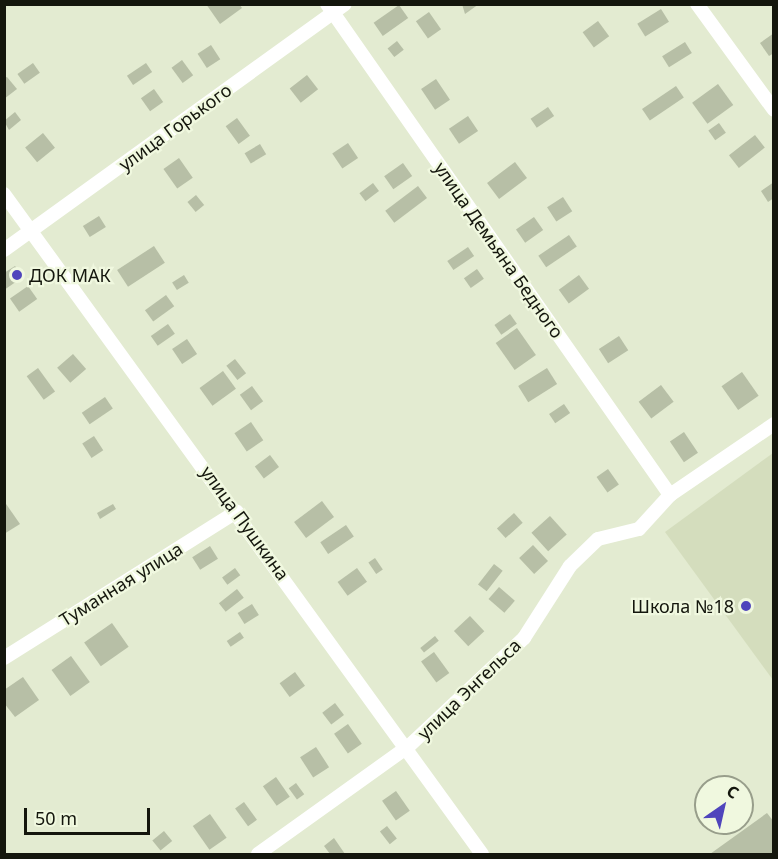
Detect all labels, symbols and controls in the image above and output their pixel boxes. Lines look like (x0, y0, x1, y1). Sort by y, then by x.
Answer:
street label: улица Горького (114, 79, 236, 175)
street label: улица Демьяна Бедного (430, 158, 568, 342)
place label: ДОК МАК (29, 264, 111, 286)
marker: ДОК МАК (10, 268, 24, 282)
street label: улица Пушкина (196, 462, 294, 584)
street label: Туманная улица (56, 538, 186, 630)
place label: Школа №18 (631, 595, 734, 617)
marker: Школа №18 (739, 599, 753, 613)
street label: улица Энгельса (413, 634, 525, 744)
north arrow (694, 775, 754, 835)
text: С (723, 780, 743, 804)
scale bar (27, 796, 153, 834)
text: 50 m (35, 806, 77, 830)

